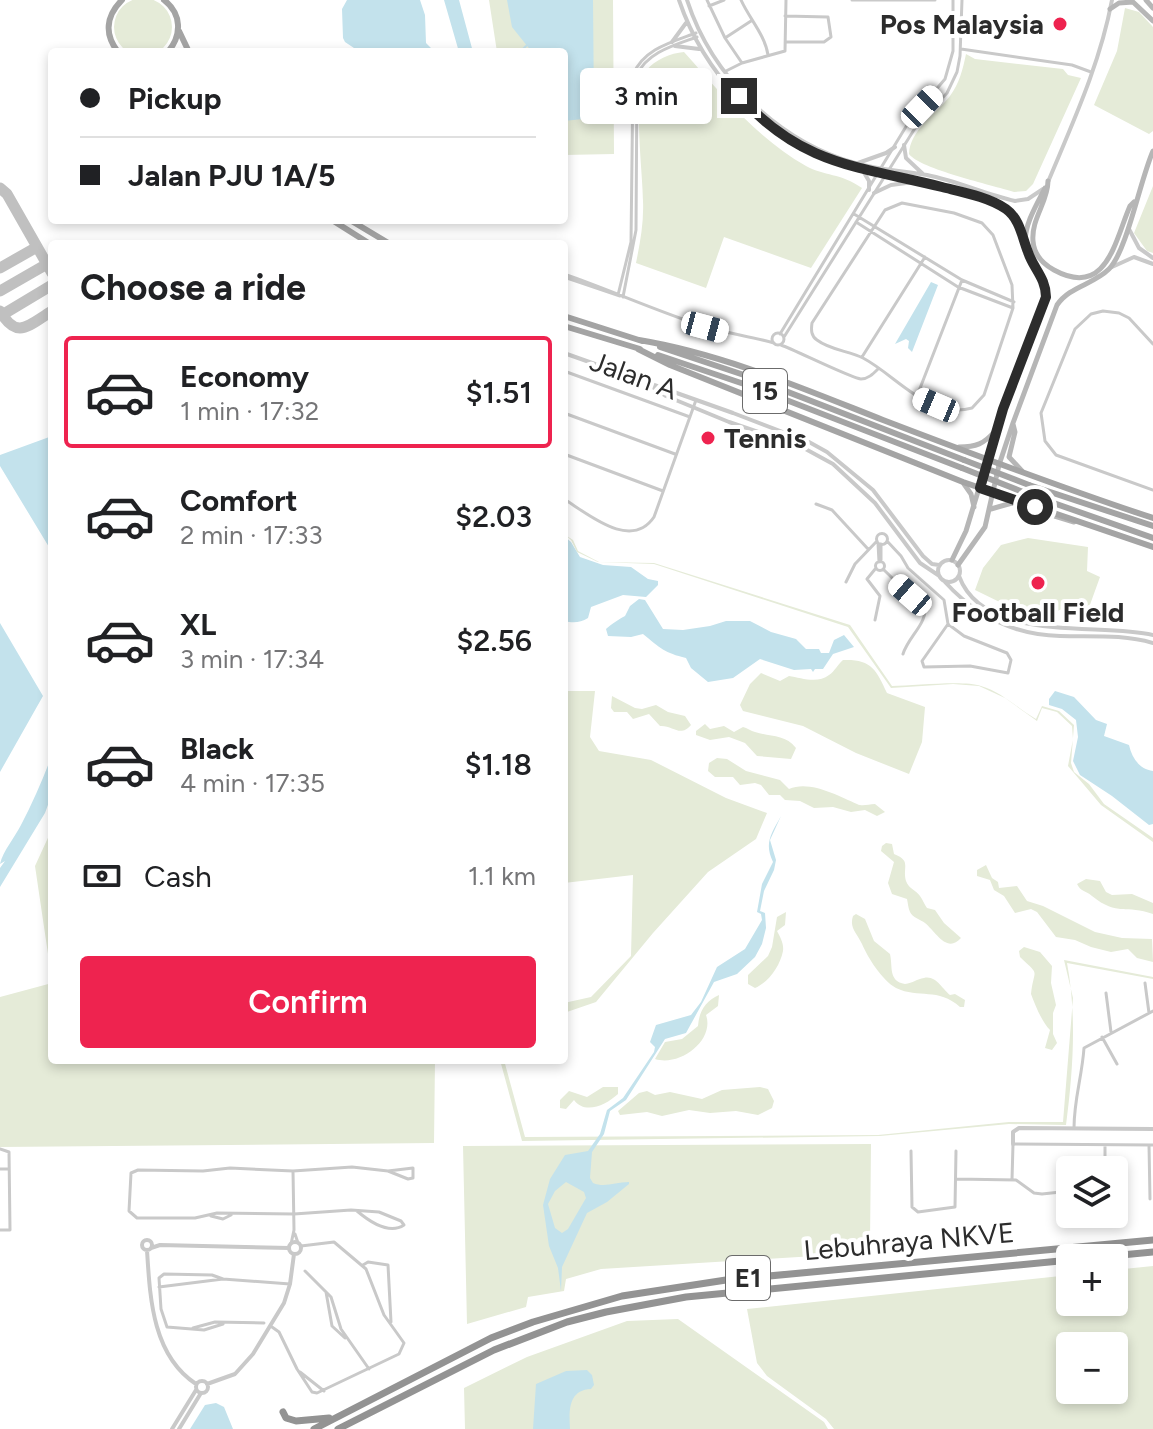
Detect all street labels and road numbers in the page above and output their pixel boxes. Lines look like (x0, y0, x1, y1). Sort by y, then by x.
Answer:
street label: Jalan A (586, 344, 682, 406)
road number: 15 (743, 369, 787, 413)
street label: Lebuhraya NKVE (802, 1215, 1016, 1267)
road number: E1 (726, 1256, 770, 1300)

